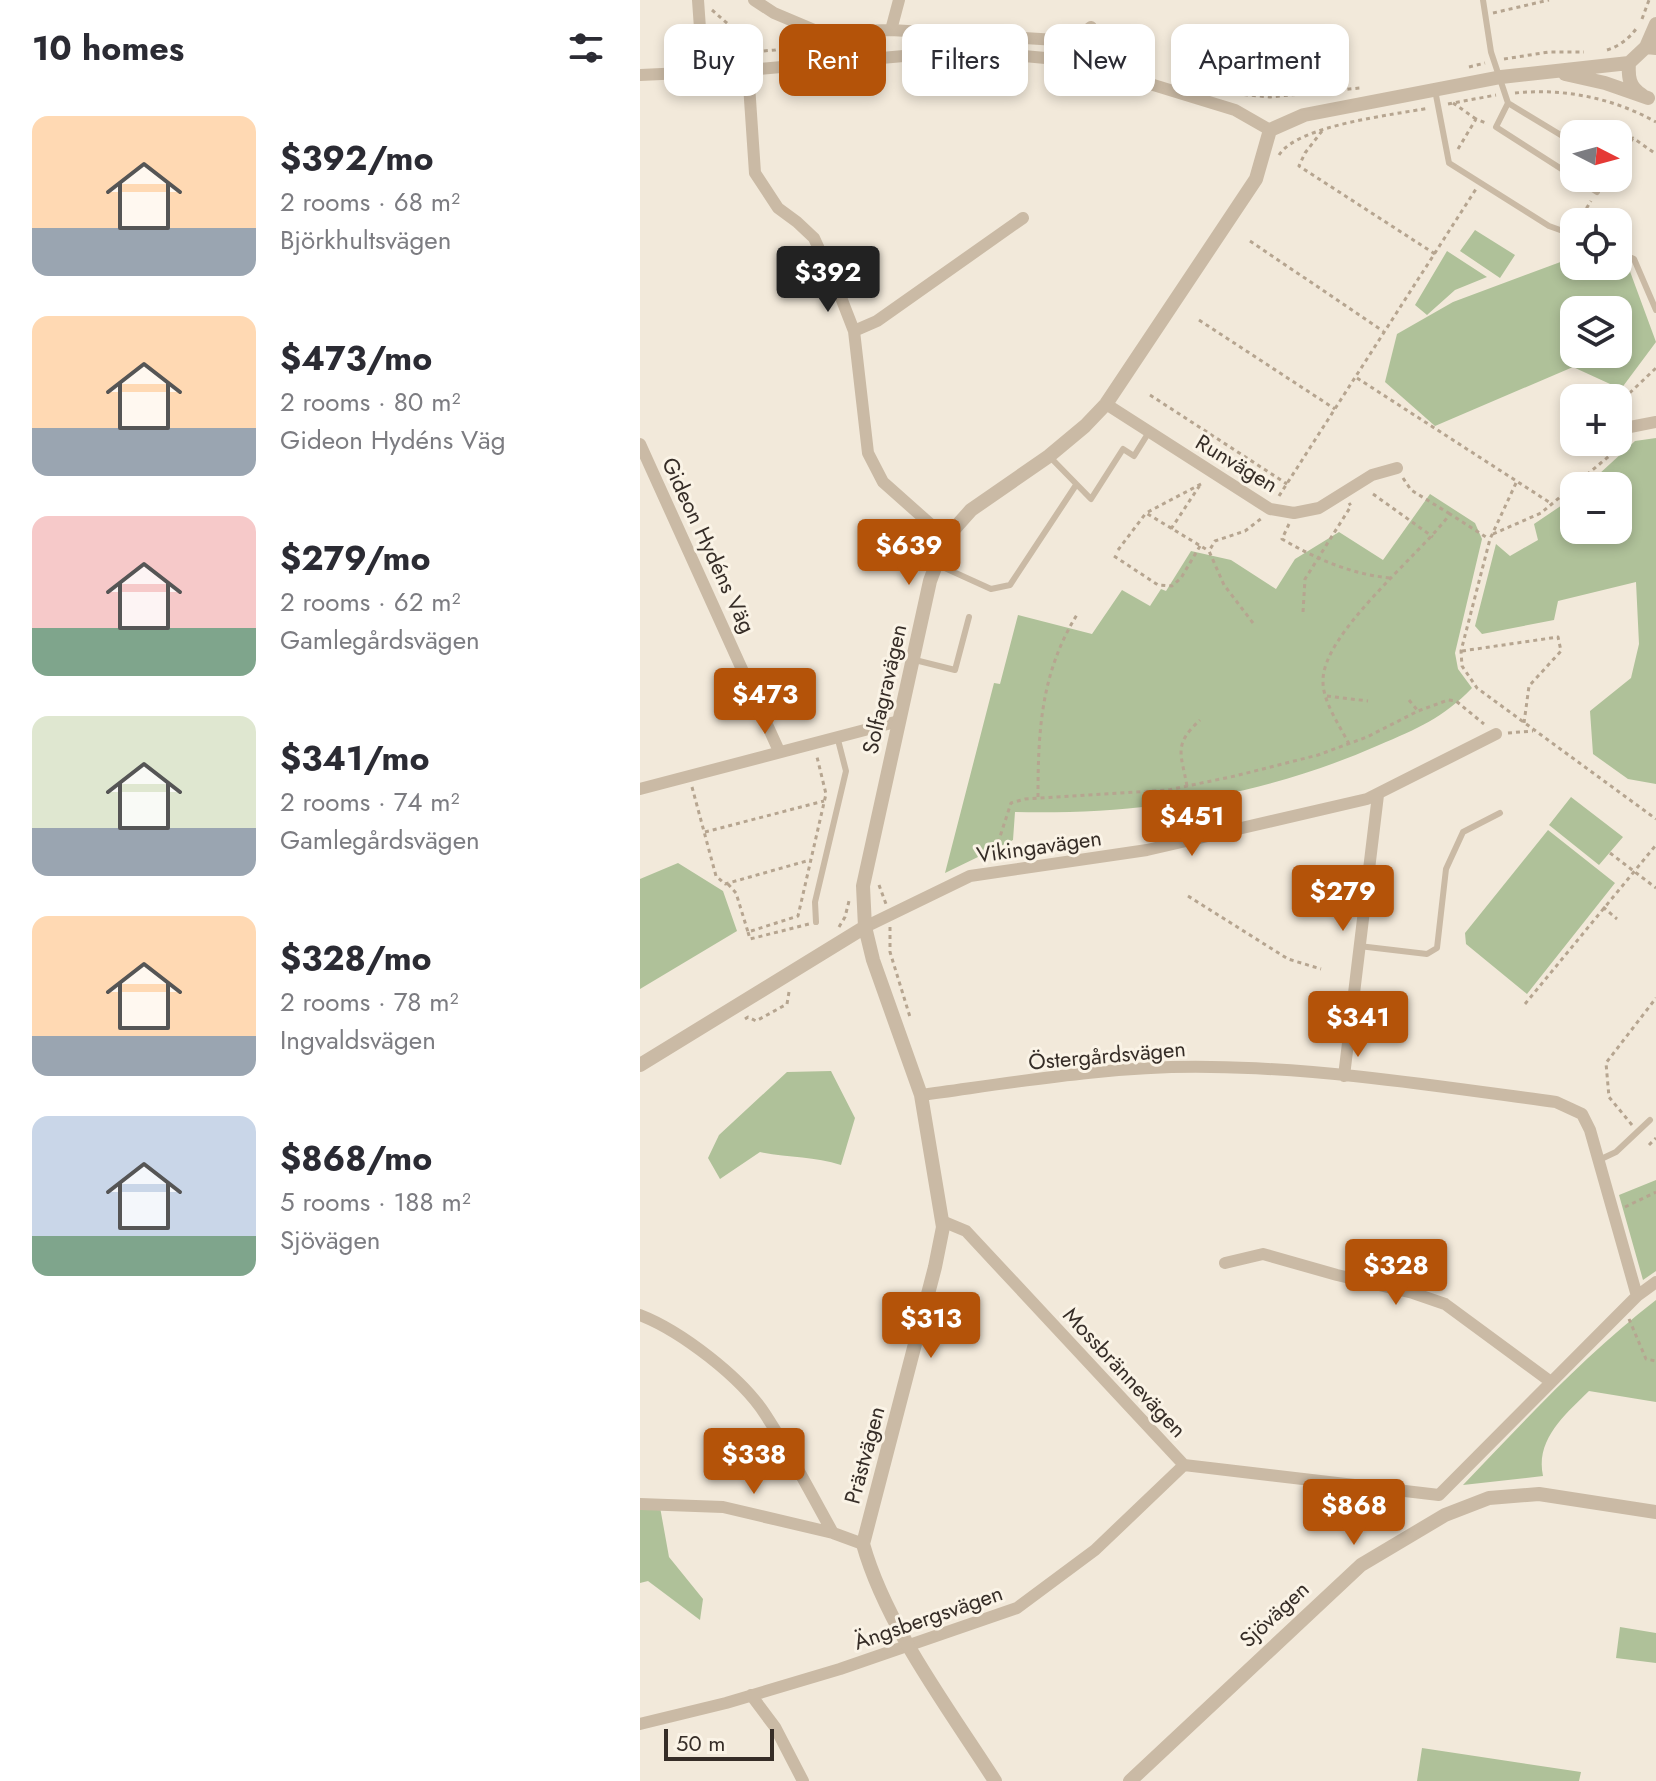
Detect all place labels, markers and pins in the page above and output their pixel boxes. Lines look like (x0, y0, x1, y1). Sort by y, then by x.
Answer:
pin: $392 (781, 246, 875, 314)
pin: $639 (862, 519, 956, 587)
pin: $473 (718, 668, 812, 736)
pin: $451 (1145, 790, 1239, 858)
pin: $279 (1296, 865, 1390, 933)
pin: $341 (1311, 991, 1405, 1059)
pin: $328 (1349, 1239, 1443, 1307)
pin: $313 (884, 1292, 978, 1360)
pin: $338 (707, 1428, 801, 1496)
pin: $868 (1307, 1479, 1401, 1547)

